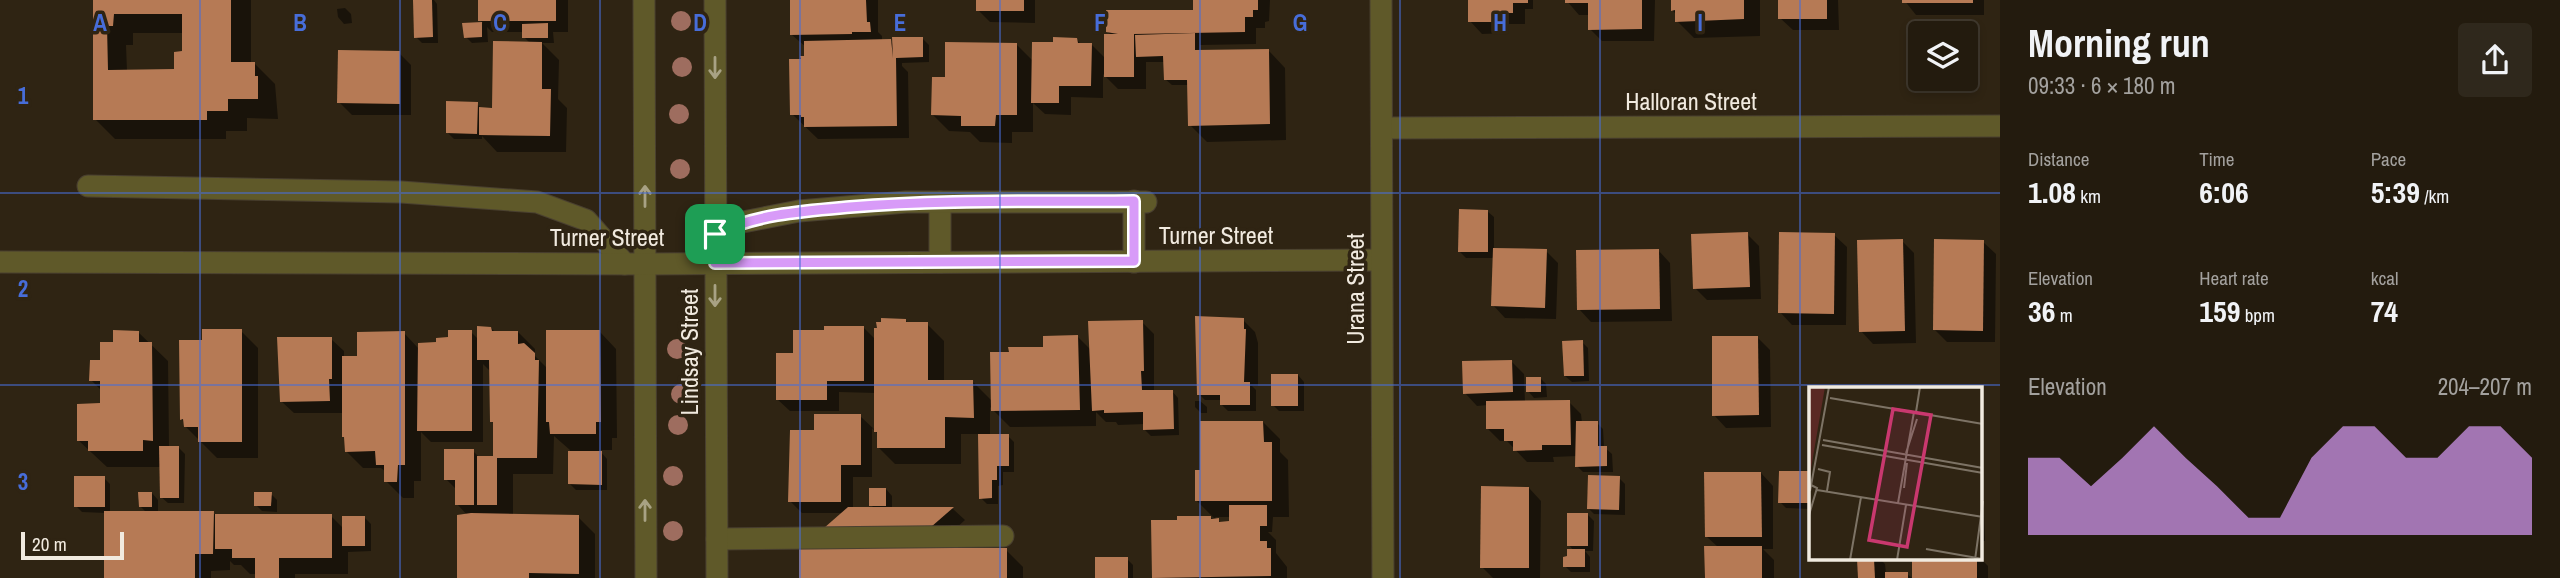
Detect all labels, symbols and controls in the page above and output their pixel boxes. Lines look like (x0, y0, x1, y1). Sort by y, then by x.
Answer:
text: A (93, 7, 107, 38)
text: B (293, 7, 307, 38)
text: C (493, 7, 507, 38)
text: D (693, 7, 707, 38)
text: E (894, 7, 906, 38)
text: F (1094, 7, 1106, 38)
text: G (1293, 7, 1307, 38)
text: H (1493, 7, 1507, 38)
text: I (1697, 7, 1703, 38)
text: Morning run (2028, 18, 2210, 69)
map controls (1908, 21, 1978, 91)
button: layers (1908, 21, 1978, 91)
button: share (2458, 23, 2532, 97)
one-way arrow (708, 56, 722, 79)
text: 09:33 · 6 × 180 m (2028, 70, 2175, 101)
text: 1 (18, 80, 29, 111)
street label: Halloran Street (1625, 85, 1757, 117)
text: Distance (2028, 146, 2089, 172)
text: Time (2199, 146, 2234, 172)
text: Pace (2371, 146, 2406, 172)
text: 1.08 (2028, 172, 2076, 212)
text: 6:06 (2199, 172, 2249, 212)
text: 5:39 (2371, 172, 2420, 212)
text: km (2076, 183, 2101, 209)
text: /km (2420, 183, 2449, 209)
one-way arrow (638, 185, 652, 208)
pin (685, 204, 745, 264)
icon: arrive (696, 215, 734, 253)
street label: Turner Street (1159, 219, 1274, 251)
street label: Turner Street (550, 221, 665, 253)
street label: Urana Street (1339, 233, 1371, 345)
text: Elevation (2028, 265, 2093, 291)
text: Heart rate (2199, 265, 2269, 291)
text: kcal (2371, 265, 2398, 291)
text: 2 (18, 273, 28, 304)
one-way arrow (708, 284, 722, 307)
street label: Lindsay Street (673, 288, 705, 415)
text: 36 (2028, 291, 2055, 331)
text: 159 (2199, 291, 2240, 331)
text: 74 (2371, 291, 2398, 331)
text: m (2055, 302, 2073, 328)
text: bpm (2240, 302, 2275, 328)
text: Elevation (2028, 371, 2107, 402)
text: 204–207 m (2438, 371, 2532, 402)
inset map (1809, 387, 1982, 560)
text: 3 (18, 466, 28, 497)
one-way arrow (638, 499, 652, 522)
scale bar (21, 529, 124, 561)
text: 20 m (32, 531, 67, 557)

